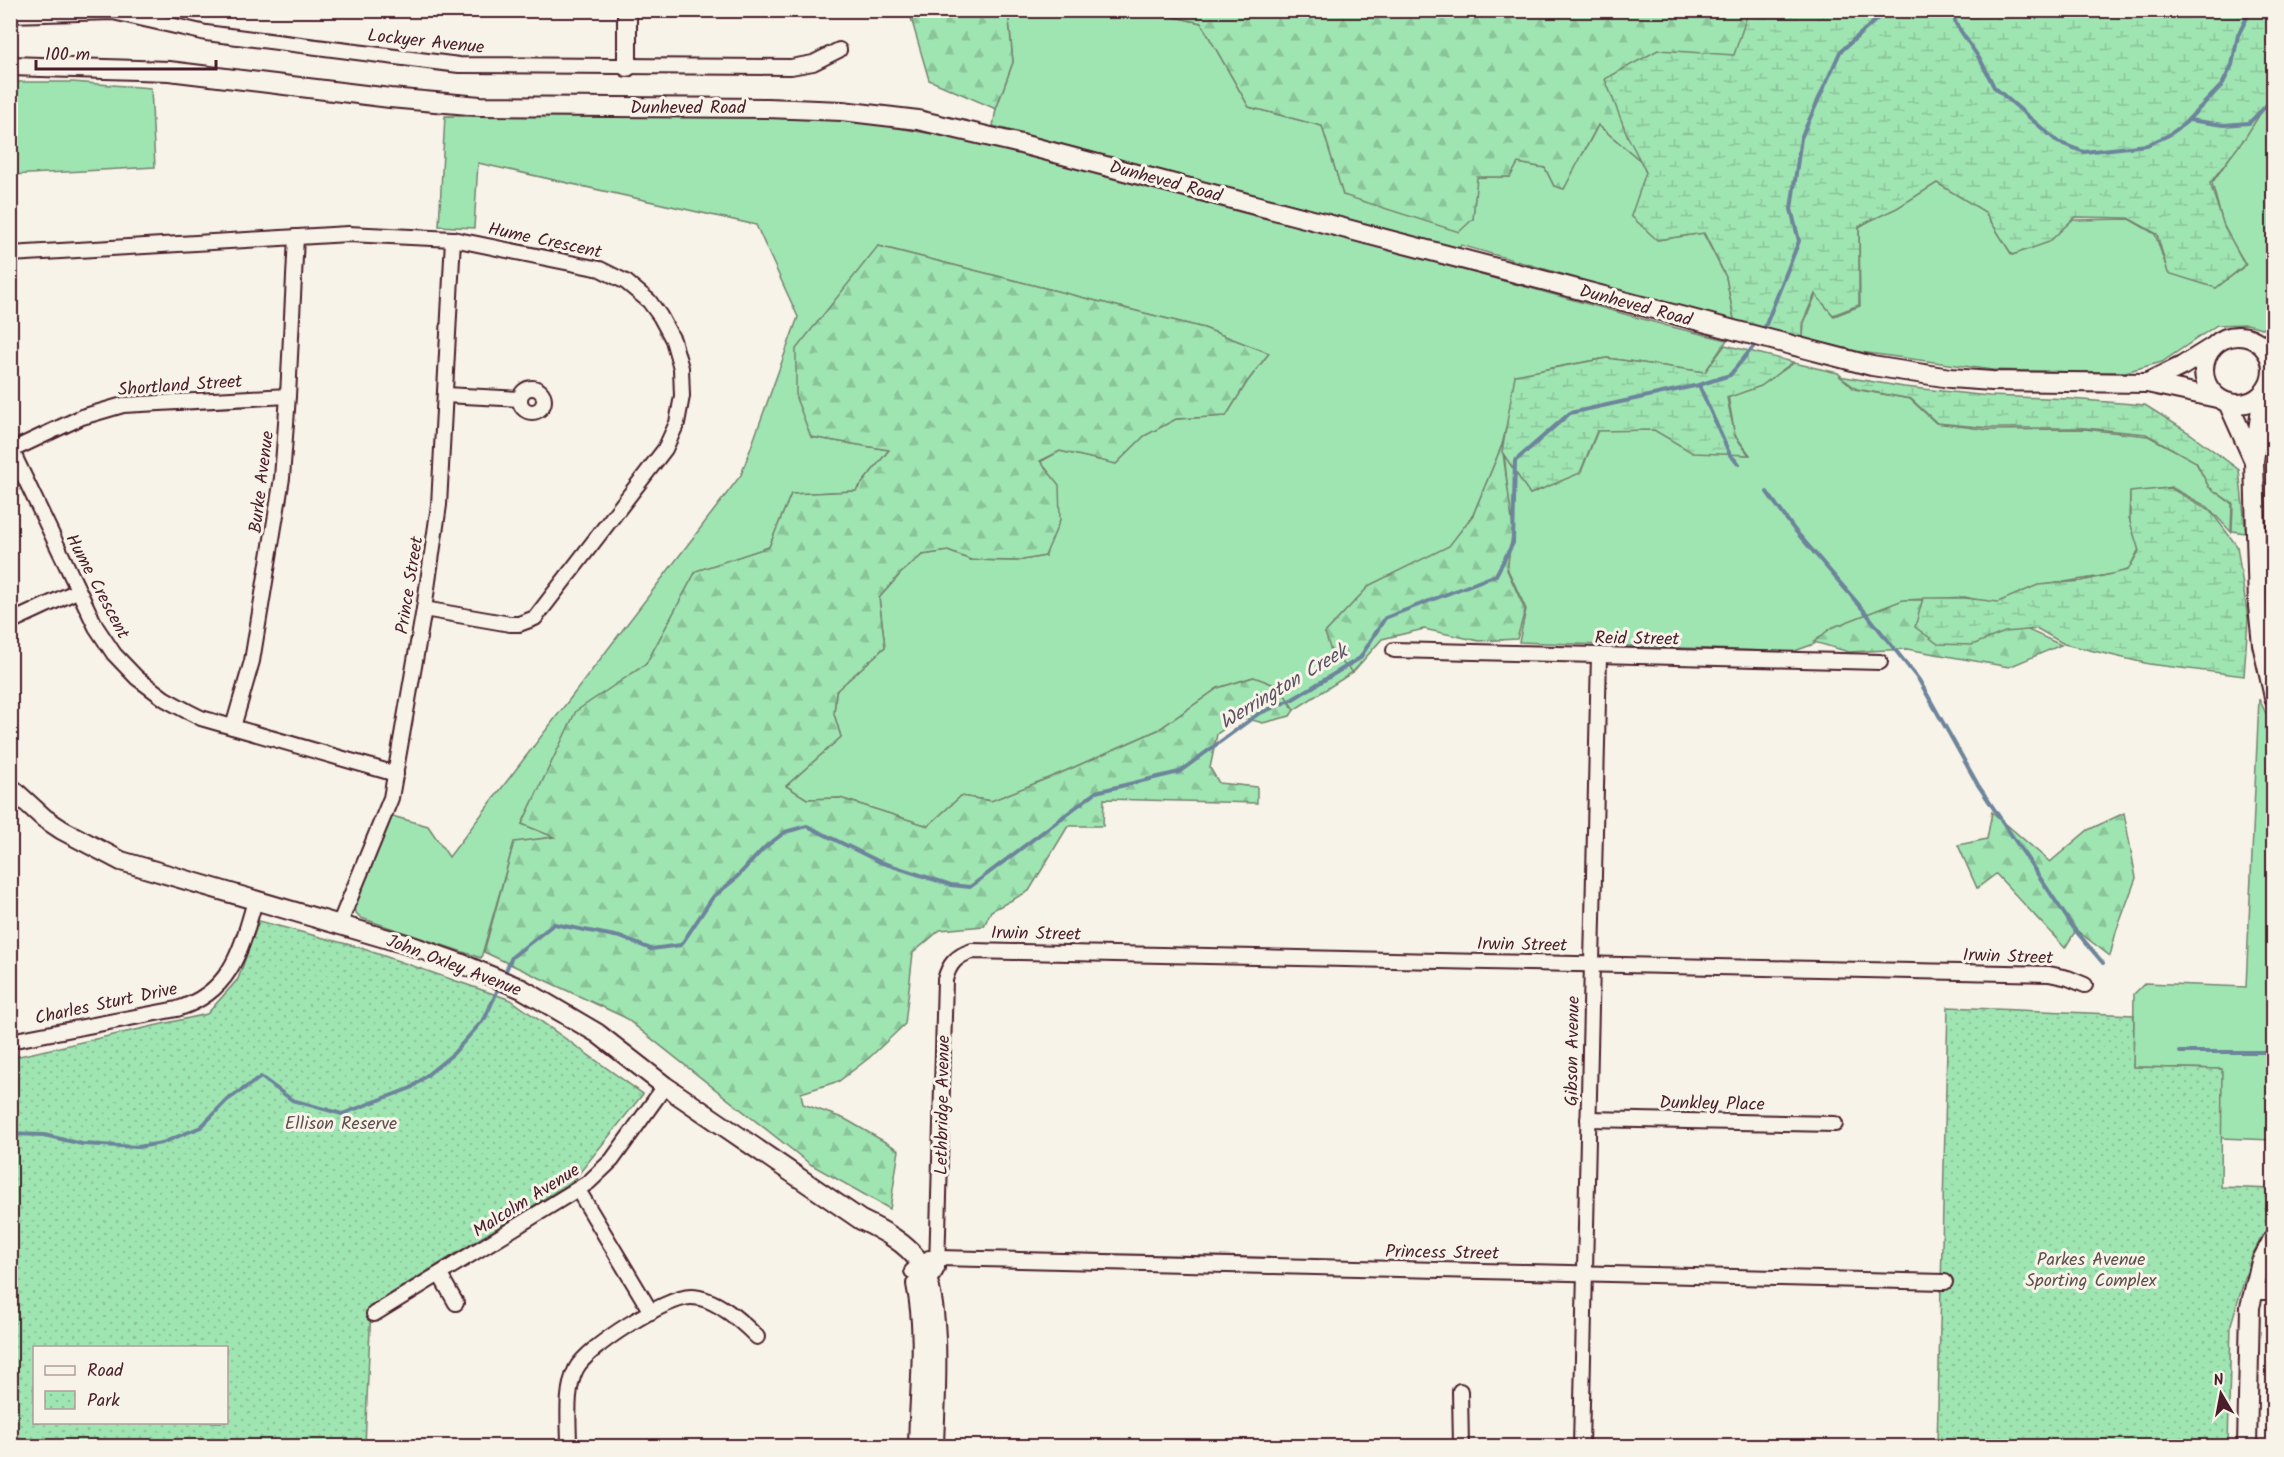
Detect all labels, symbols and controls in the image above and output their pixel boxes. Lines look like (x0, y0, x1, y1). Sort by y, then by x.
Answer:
street label: Lockyer Avenue (366, 22, 486, 63)
scale bar (36, 33, 216, 71)
text: 100 m (45, 41, 90, 70)
street label: Dunheved Road (630, 94, 747, 123)
street label: Dunheved Road (1106, 153, 1226, 212)
street label: Hume Crescent (485, 215, 605, 268)
street label: Dunheved Road (1576, 277, 1696, 336)
street label: Shortland Street (117, 368, 244, 405)
street label: Burke Avenue (242, 429, 283, 535)
street label: Hume Crescent (57, 529, 137, 645)
street label: Prince Street (388, 533, 433, 636)
street label: Reid Street (1594, 624, 1681, 655)
water label: Werrington Creek (1214, 636, 1356, 739)
street label: Irwin Street (991, 919, 1082, 950)
street label: John Oxley Avenue (382, 927, 525, 1006)
street label: Irwin Street (1477, 930, 1568, 961)
street label: Irwin Street (1962, 941, 2055, 974)
street label: Charles Sturt Drive (32, 975, 180, 1034)
street label: Gibson Avenue (1558, 996, 1589, 1106)
street label: Lethbridge Avenue (928, 1035, 959, 1175)
street label: Dunkley Place (1659, 1089, 1765, 1120)
park label: Ellison Reserve (285, 1110, 397, 1139)
street label: Malcolm Avenue (467, 1157, 586, 1246)
street label: Princess Street (1385, 1238, 1500, 1269)
park label: Parkes Avenue Sporting Complex (2026, 1246, 2157, 1296)
legend (33, 1346, 228, 1424)
text: Road (87, 1357, 124, 1386)
north arrow (2191, 1364, 2251, 1424)
text: N (2212, 1368, 2226, 1394)
text: Park (87, 1387, 120, 1416)

